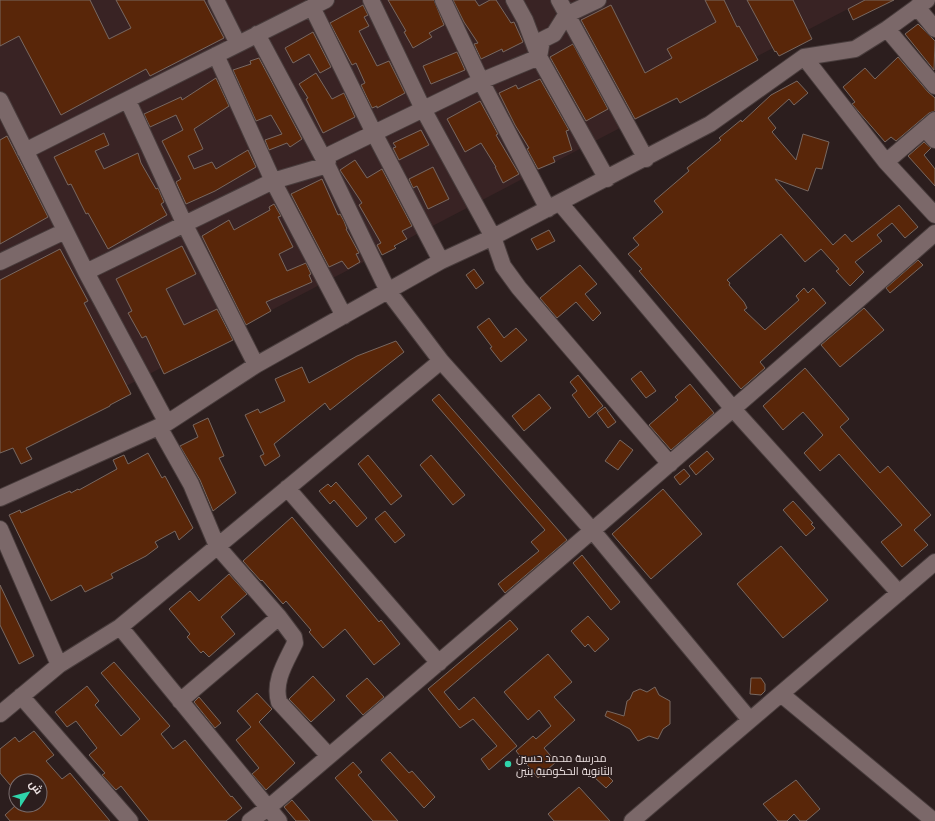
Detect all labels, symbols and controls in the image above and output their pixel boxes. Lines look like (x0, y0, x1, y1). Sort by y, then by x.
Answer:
place label: مدرسة محمد حسين الثانوية الحكومية بنين (516, 750, 613, 778)
marker: مدرسة محمد حسين الثانوية الحكومية بنين (503, 759, 513, 769)
north arrow (8, 773, 48, 813)
text: ش (26, 777, 47, 797)

